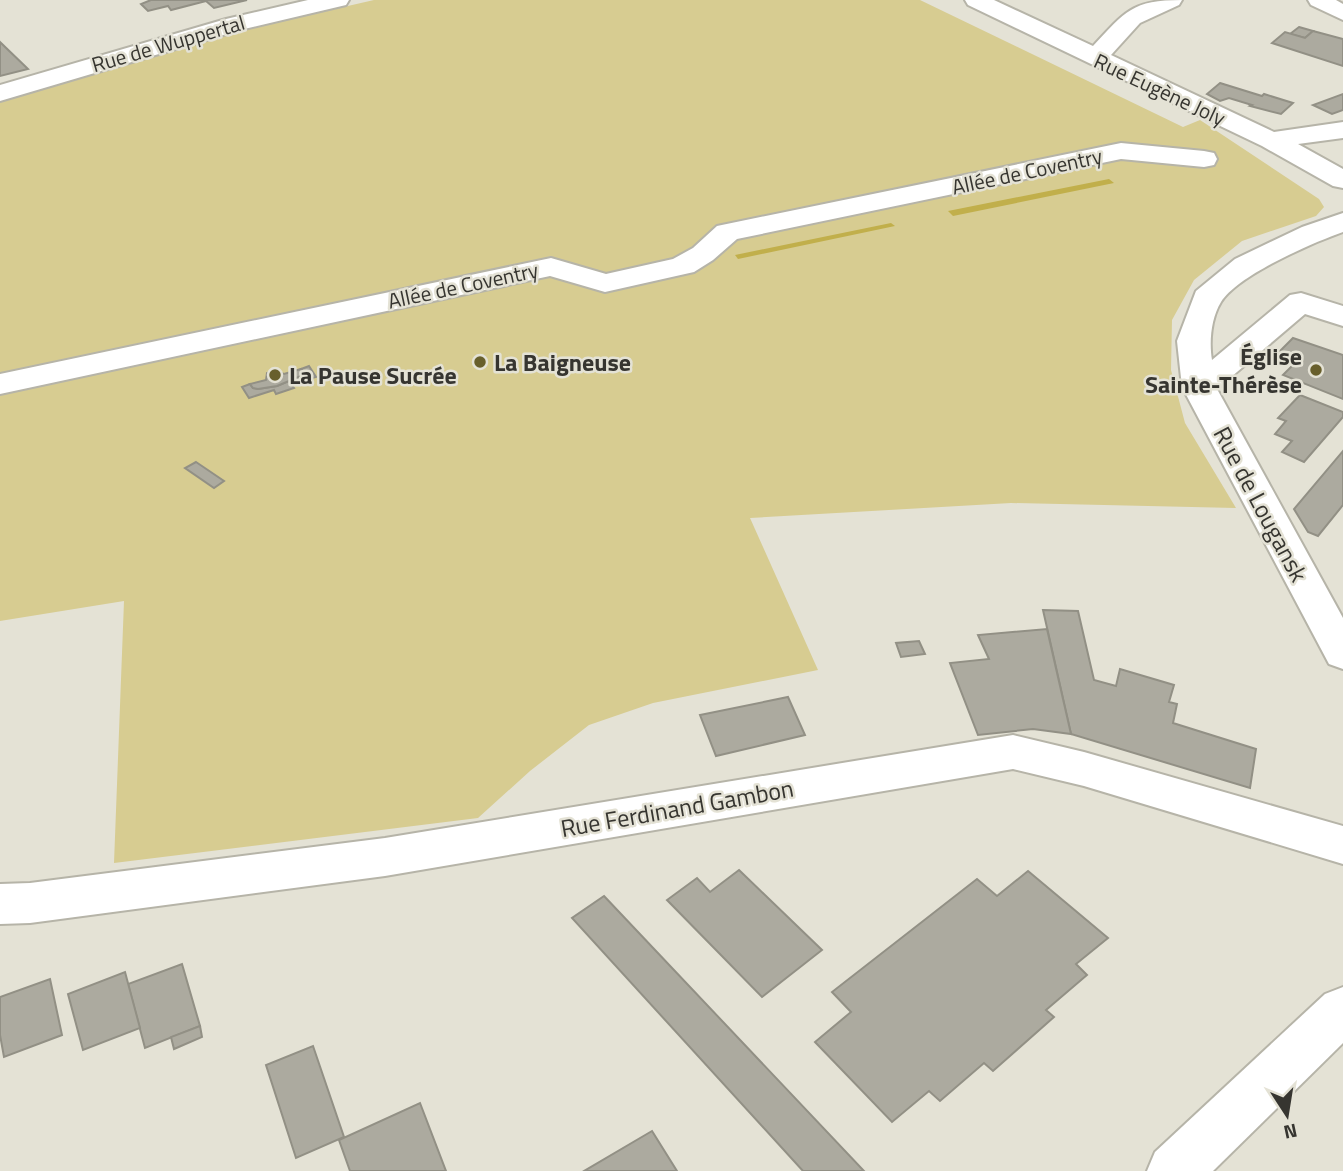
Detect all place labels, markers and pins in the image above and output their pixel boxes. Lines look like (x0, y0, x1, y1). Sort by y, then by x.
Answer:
place label: Église Sainte-Thérèse (1145, 338, 1302, 402)
place label: La Baigneuse (494, 344, 631, 380)
marker: La Baigneuse (472, 354, 488, 370)
place label: La Pause Sucrée (289, 357, 457, 393)
marker: Église Sainte-Thérèse (1308, 362, 1324, 378)
marker: La Pause Sucrée (267, 367, 283, 383)

